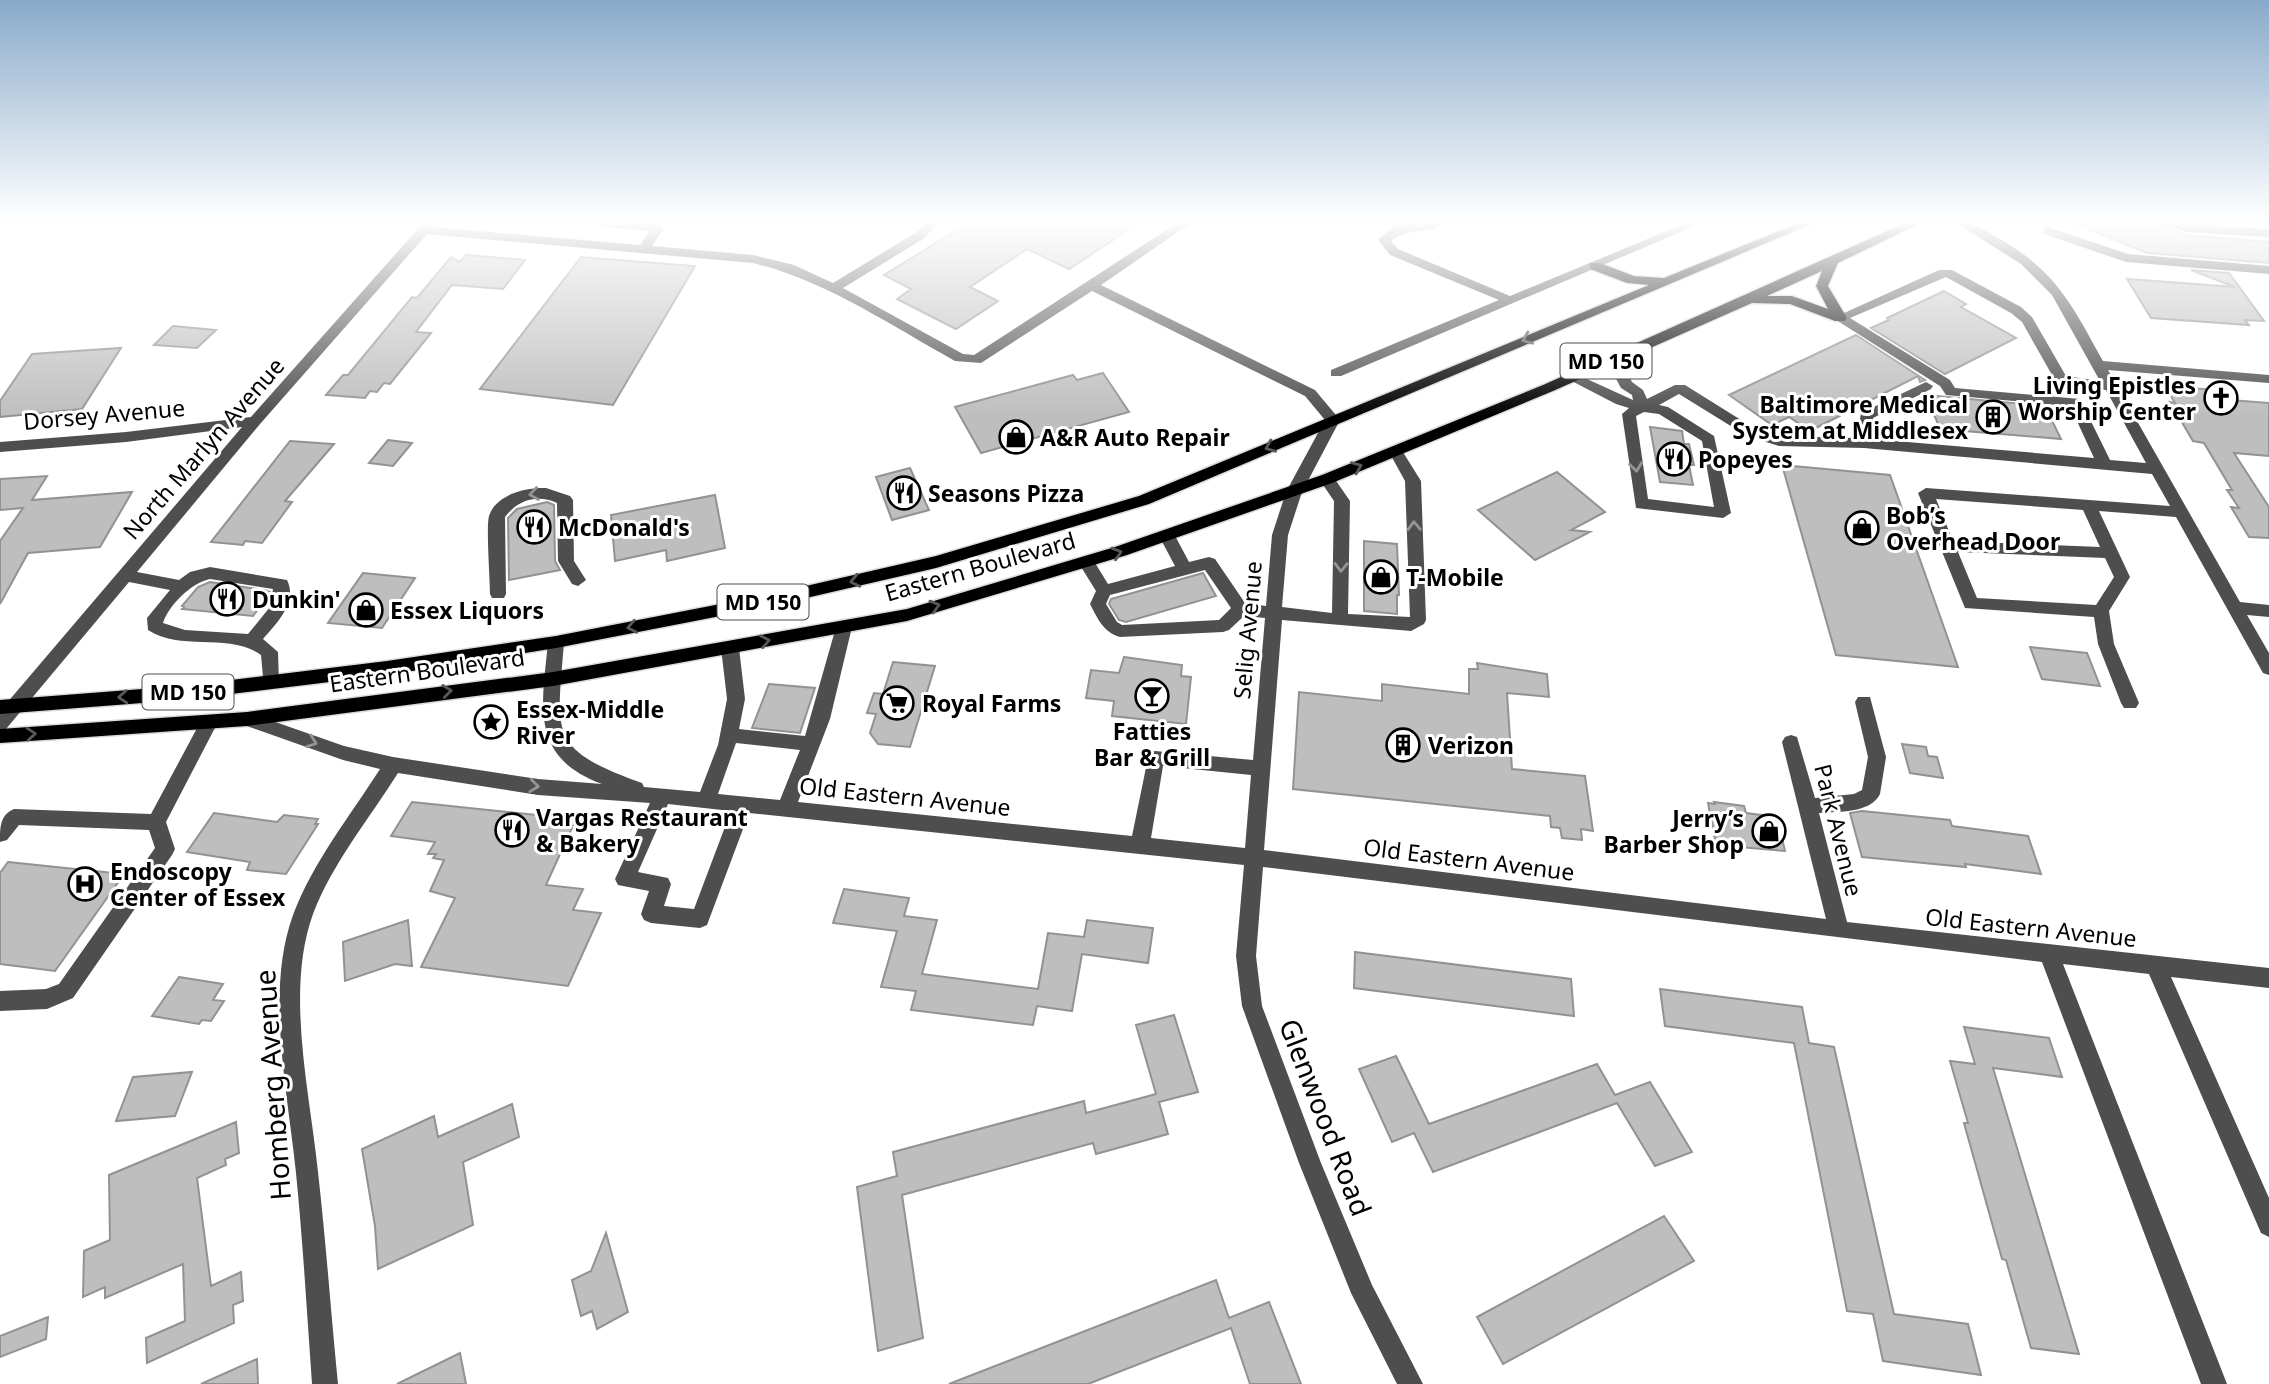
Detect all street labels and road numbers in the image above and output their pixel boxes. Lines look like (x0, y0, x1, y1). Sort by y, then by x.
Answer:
road number: MD 150 (1560, 344, 1652, 378)
street label: North Marlyn Avenue (115, 350, 291, 546)
street label: Dorsey Avenue (22, 391, 186, 437)
street label: Eastern Boulevard (881, 523, 1079, 609)
street label: Selig Avenue (1225, 560, 1269, 700)
road number: MD 150 (718, 584, 808, 620)
street label: Eastern Boulevard (327, 640, 527, 700)
road number: MD 150 (142, 674, 234, 710)
street label: Park Avenue (1807, 760, 1871, 900)
street label: Old Eastern Avenue (798, 769, 1012, 823)
street label: Old Eastern Avenue (1362, 830, 1576, 888)
street label: Old Eastern Avenue (1924, 900, 2138, 954)
street label: Homberg Avenue (245, 968, 299, 1202)
street label: Glenwood Road (1271, 1013, 1381, 1221)

